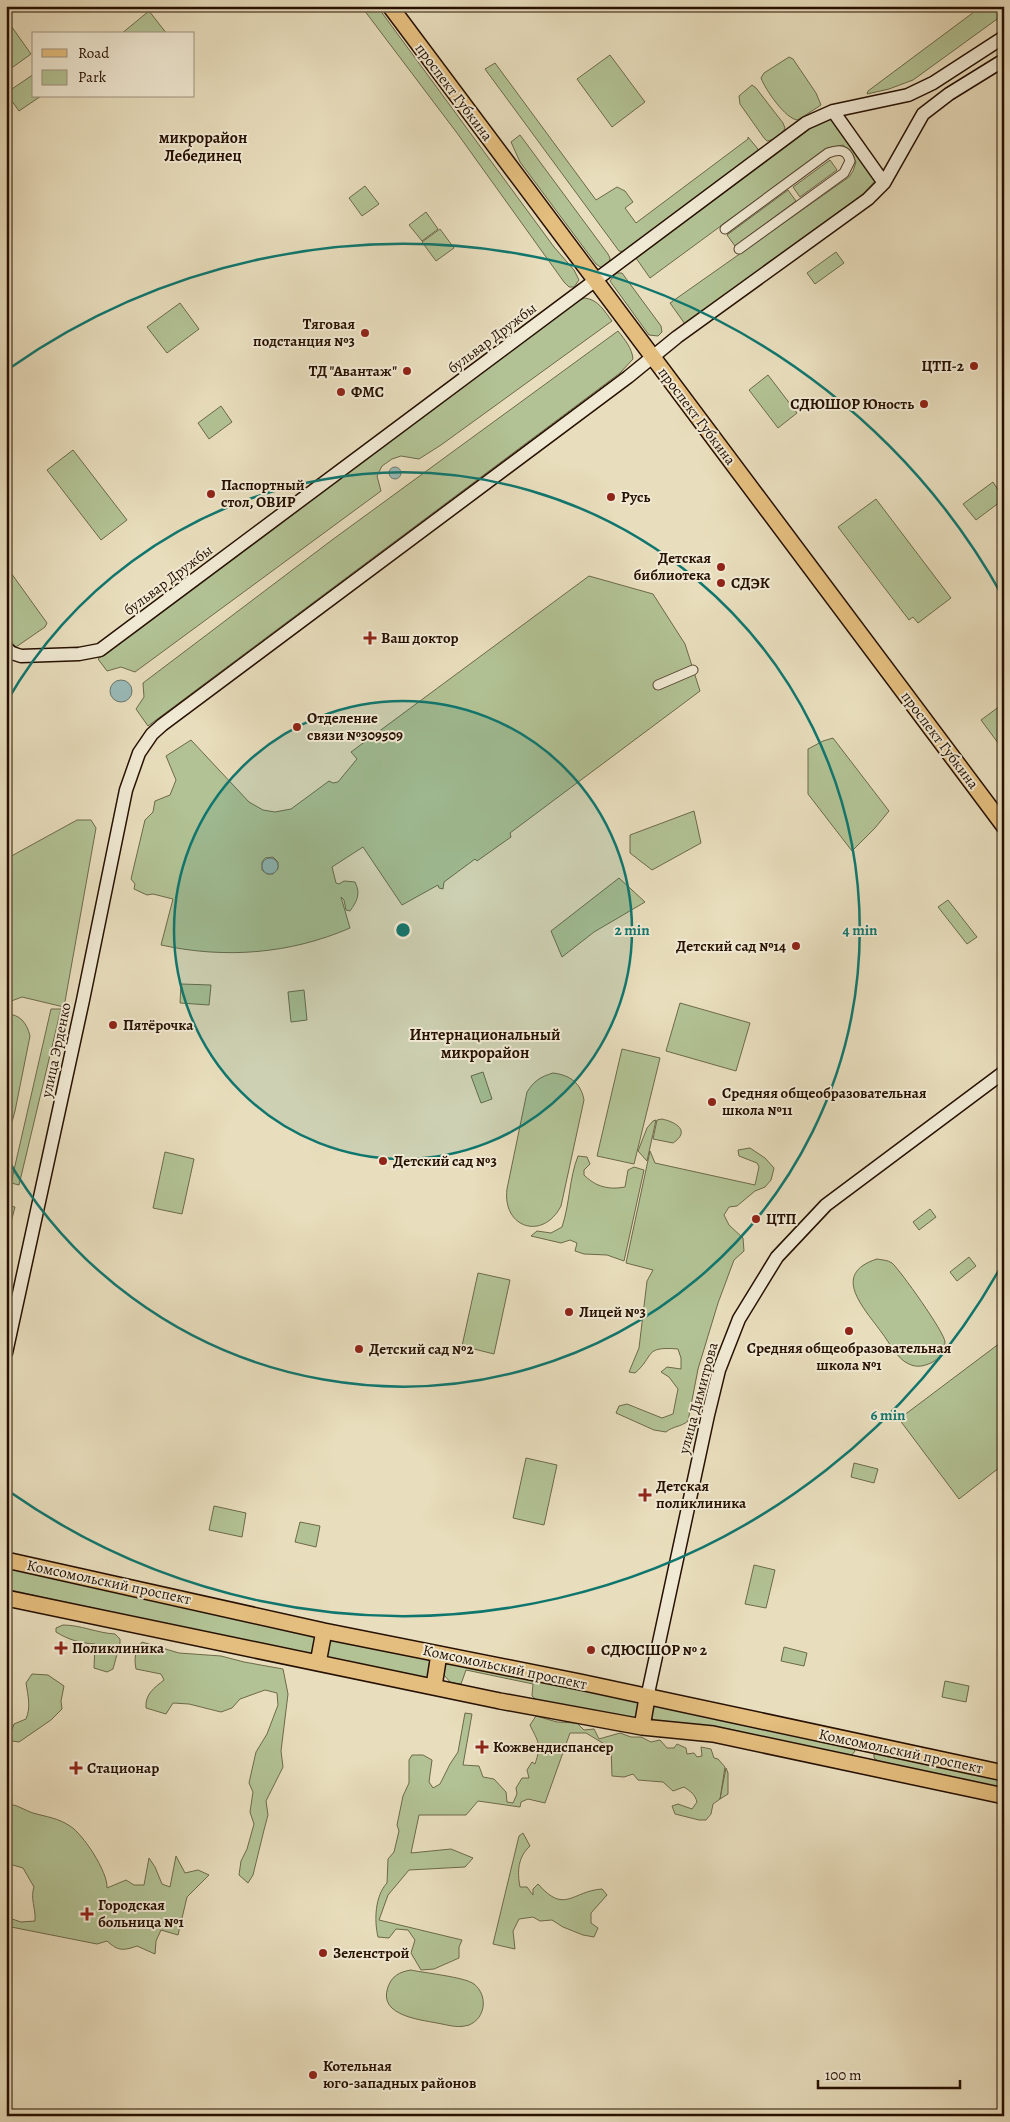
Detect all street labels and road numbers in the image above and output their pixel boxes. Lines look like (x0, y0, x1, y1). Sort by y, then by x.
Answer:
street label: проспект Губкина (411, 39, 497, 145)
street label: бульвар Дружбы (443, 298, 541, 378)
street label: проспект Губкина (654, 363, 740, 469)
street label: бульвар Дружбы (119, 540, 217, 620)
street label: проспект Губкина (897, 687, 983, 793)
street label: улица Эрденко (36, 1001, 76, 1100)
street label: улица Димитрова (673, 1340, 723, 1457)
street label: Комсомольский проспект (25, 1555, 193, 1609)
street label: Комсомольский проспект (421, 1640, 589, 1694)
street label: Комсомольский проспект (817, 1724, 985, 1778)

